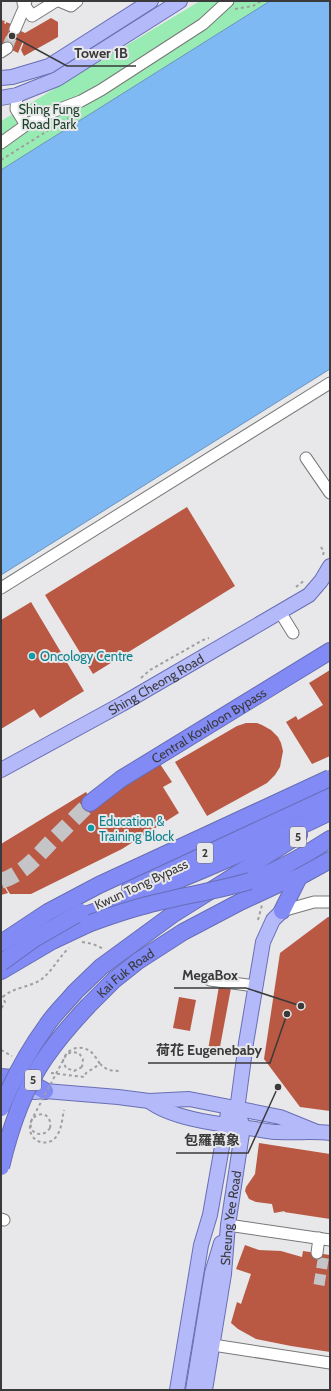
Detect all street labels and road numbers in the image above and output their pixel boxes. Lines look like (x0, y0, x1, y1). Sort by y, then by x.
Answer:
street label: Shing Cheong Road (105, 650, 206, 718)
street label: Central Kowloon Bypass (148, 684, 270, 767)
road number: 5 (290, 827, 306, 847)
road number: 2 (197, 843, 213, 863)
street label: Kwun Tong Bypass (92, 855, 191, 913)
street label: Kai Fuk Road (93, 945, 157, 1001)
road number: 5 (25, 1070, 41, 1090)
street label: Sheung Yee Road (217, 1169, 244, 1266)

